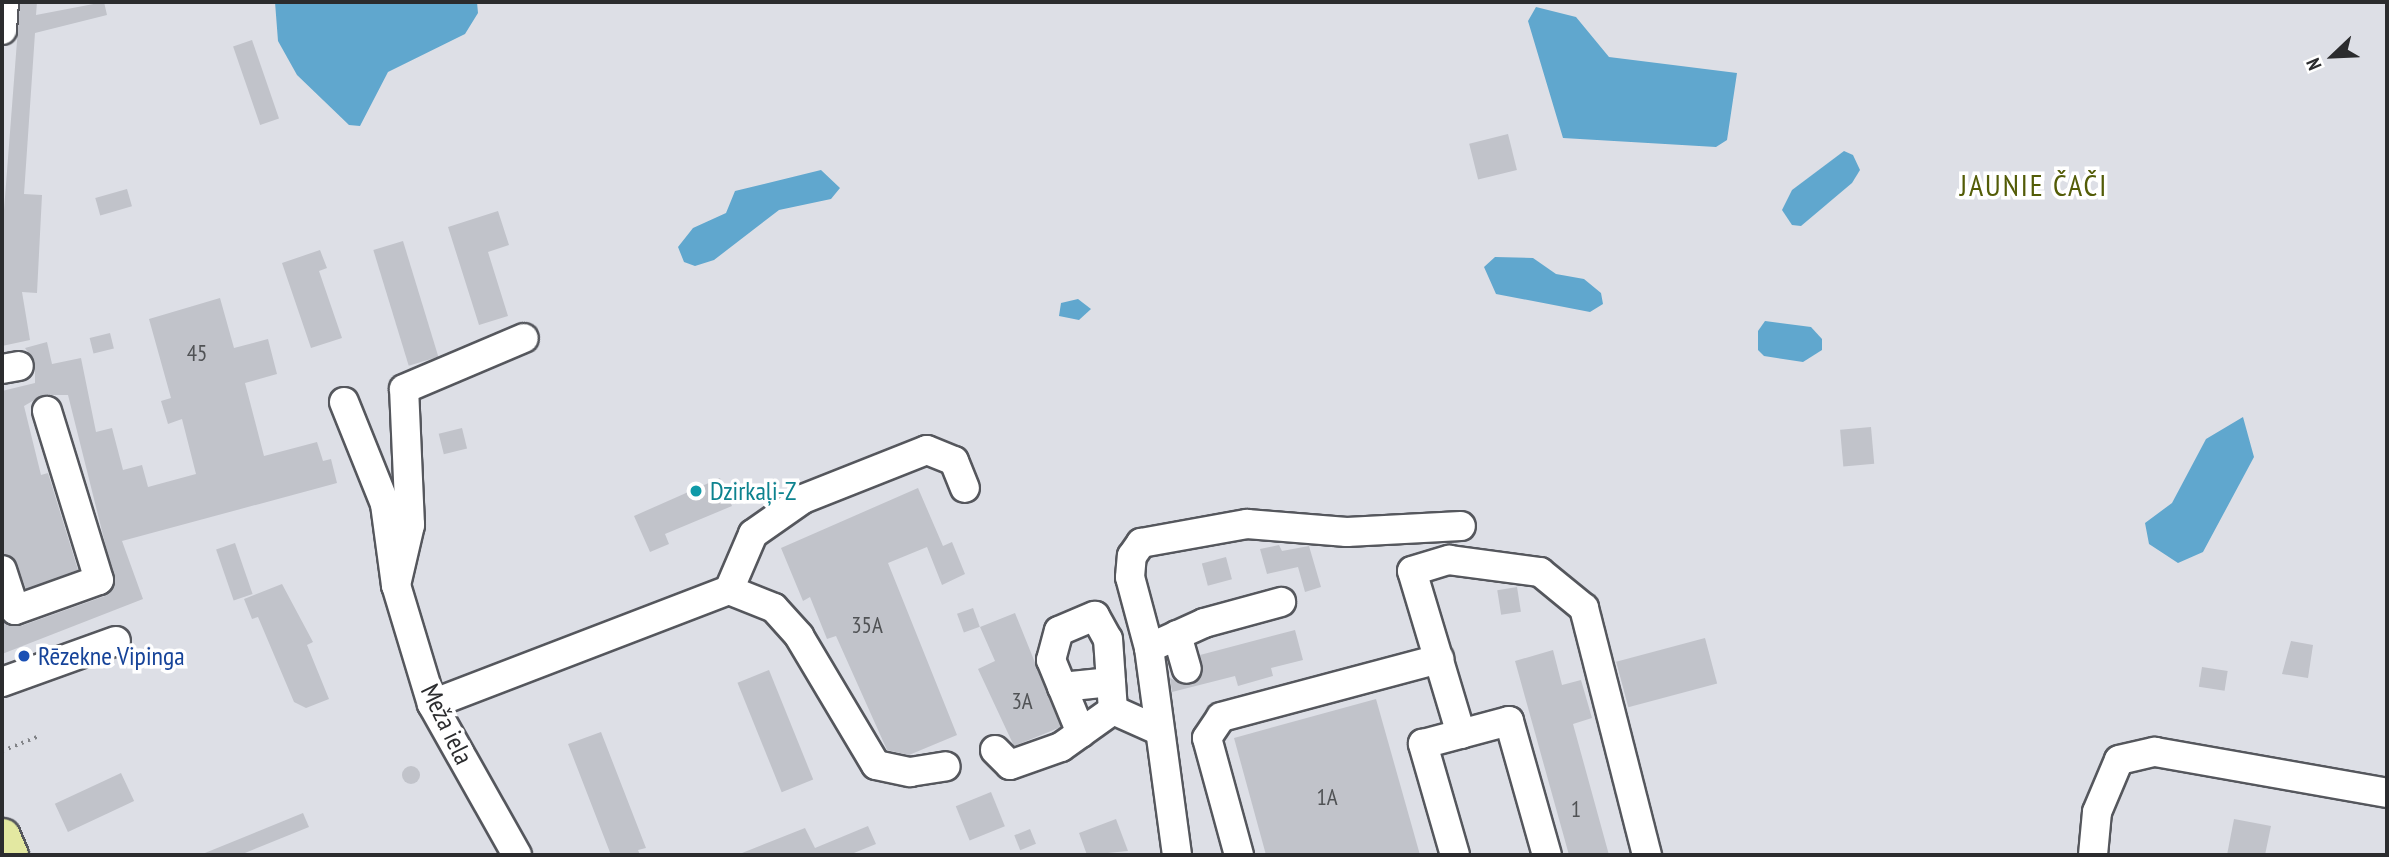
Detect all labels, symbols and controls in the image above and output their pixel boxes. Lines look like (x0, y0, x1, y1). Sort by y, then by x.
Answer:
north arrow (2298, 21, 2368, 91)
text: N (2301, 55, 2327, 74)
district label: JAUNIE ČAČI (1961, 167, 2107, 203)
house number: 45 (187, 339, 207, 367)
place label: Dzirkaļi-Z (710, 475, 797, 507)
marker: Dzirkaļi-Z (688, 483, 704, 499)
house number: 35A (851, 611, 883, 639)
place label: Rēzekne Vipinga (38, 640, 185, 672)
marker: Rēzekne Vipinga (16, 648, 32, 664)
street label: Meža iela (414, 679, 480, 769)
house number: 3A (1011, 687, 1033, 715)
house number: 1A (1316, 783, 1338, 811)
house number: 1 (1571, 795, 1581, 823)

